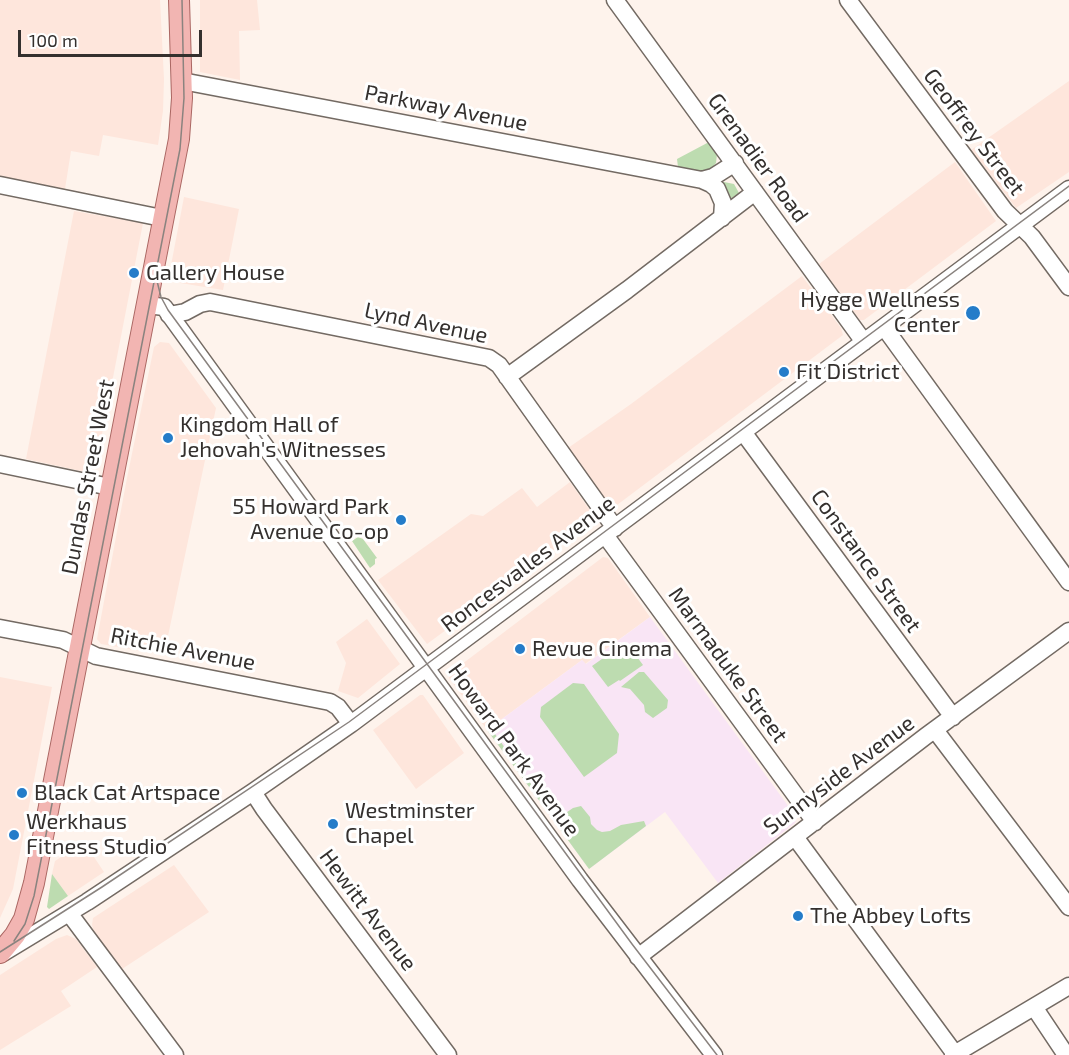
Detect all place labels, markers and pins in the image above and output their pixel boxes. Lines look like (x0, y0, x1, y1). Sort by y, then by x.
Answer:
place label: Gallery House (146, 260, 285, 286)
marker: Gallery House (127, 266, 141, 280)
place label: Hygge Wellness Center (800, 287, 960, 338)
marker: Hygge Wellness Center (964, 304, 982, 322)
place label: Fit District (796, 359, 900, 385)
marker: Fit District (777, 365, 791, 379)
place label: Kingdom Hall of Jehovah's Witnesses (180, 412, 386, 464)
marker: Kingdom Hall of Jehovah's Witnesses (161, 431, 175, 445)
place label: 55 Howard Park Avenue Co-op (232, 494, 389, 546)
marker: 55 Howard Park Avenue Co-op (394, 513, 408, 527)
place label: Revue Cinema (532, 636, 672, 662)
marker: Revue Cinema (513, 642, 527, 656)
place label: Black Cat Artspace (34, 780, 220, 806)
marker: Black Cat Artspace (15, 786, 29, 800)
place label: Westminster Chapel (345, 798, 475, 849)
place label: Werkhaus Fitness Studio (26, 809, 167, 860)
marker: Westminster Chapel (326, 817, 340, 831)
marker: Werkhaus Fitness Studio (7, 828, 21, 842)
place label: The Abbey Lofts (810, 903, 971, 929)
marker: The Abbey Lofts (791, 909, 805, 923)

